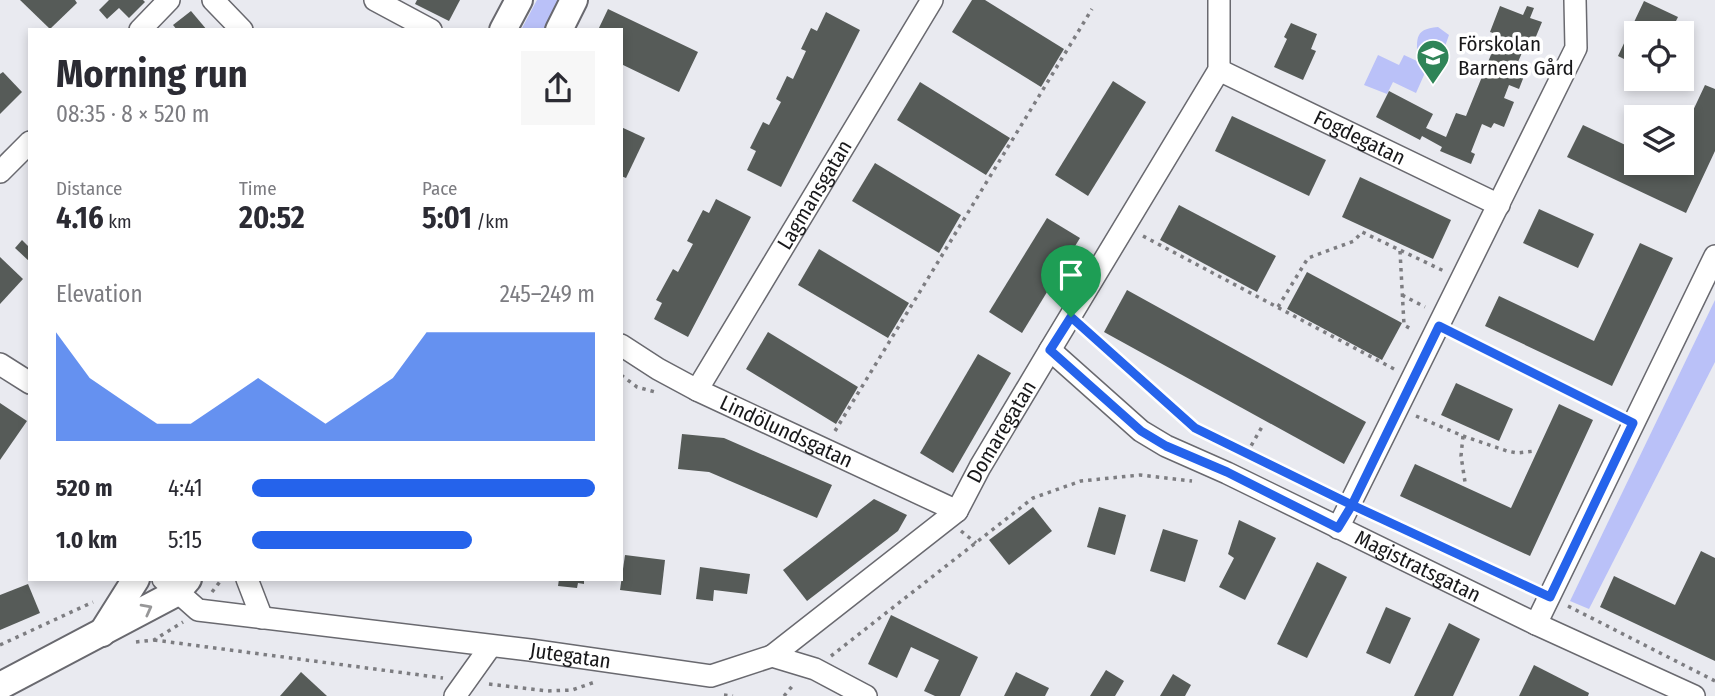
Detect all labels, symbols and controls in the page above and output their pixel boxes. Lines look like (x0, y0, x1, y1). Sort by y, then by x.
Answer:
map controls (1624, 21, 1694, 175)
button: locate (1624, 21, 1694, 91)
place label: Förskolan Barnens Gård (1458, 31, 1574, 81)
school or university icon: Förskolan Barnens Gård (1414, 37, 1452, 86)
text: Morning run (56, 51, 248, 97)
button: share (521, 51, 595, 125)
text: 08:35 · 8 × 520 m (56, 100, 209, 128)
street label: Fogdegatan (1309, 105, 1410, 171)
button: layers (1624, 105, 1694, 175)
street label: Lagmansgatan (772, 135, 858, 254)
text: Distance (56, 177, 123, 200)
text: Time (239, 177, 277, 200)
text: Pace (422, 177, 457, 200)
text: 4.16 (56, 200, 104, 236)
text: 20:52 (239, 200, 305, 236)
text: 5:01 (422, 200, 472, 236)
text: km (104, 210, 132, 233)
text: /km (472, 210, 509, 233)
pin (1041, 245, 1101, 317)
icon: arrive (1052, 256, 1090, 294)
text: Elevation (56, 280, 143, 308)
text: 245–249 m (500, 280, 595, 308)
street label: Domaregatan (961, 376, 1042, 487)
street label: Lindölundsgatan (716, 389, 857, 474)
text: 520 m (56, 474, 113, 502)
text: 4:41 (168, 474, 203, 502)
street label: Magistratsgatan (1351, 525, 1485, 608)
text: 1.0 km (56, 526, 117, 554)
text: 5:15 (168, 526, 202, 554)
one-way arrow (140, 604, 152, 617)
street label: Jutegatan (528, 637, 613, 674)

